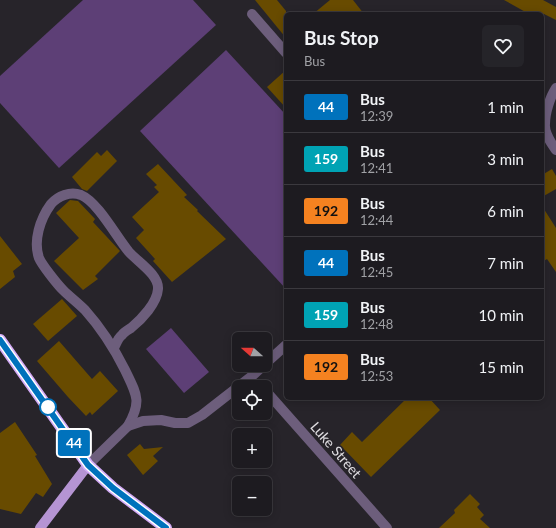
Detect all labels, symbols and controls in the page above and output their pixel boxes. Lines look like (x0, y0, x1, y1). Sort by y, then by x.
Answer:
button: heart (482, 25, 524, 67)
text: Bus Stop (304, 26, 379, 49)
text: Bus (304, 53, 325, 69)
text: Bus (360, 90, 385, 108)
text: 44 (318, 98, 334, 115)
text: 1 min (487, 98, 524, 116)
text: 12:39 (360, 108, 393, 124)
text: Bus (360, 142, 385, 160)
text: 159 (314, 150, 338, 167)
text: 3 min (487, 150, 524, 168)
text: 12:41 (360, 160, 393, 176)
text: Bus (360, 194, 385, 212)
text: 192 (314, 202, 338, 219)
text: 6 min (487, 202, 524, 220)
text: 12:44 (360, 212, 393, 228)
text: Bus (360, 246, 385, 264)
text: 44 (318, 254, 334, 271)
text: 7 min (487, 254, 524, 272)
text: 12:45 (360, 264, 393, 280)
text: Bus (360, 298, 385, 316)
text: 159 (314, 306, 338, 323)
text: 10 min (478, 306, 524, 324)
text: 12:48 (360, 316, 393, 332)
north arrow (232, 332, 272, 372)
map controls (232, 332, 272, 516)
text: Bus (360, 350, 385, 368)
text: 192 (314, 358, 338, 375)
text: 15 min (478, 358, 524, 376)
text: 12:53 (360, 368, 393, 384)
button: locate (232, 380, 272, 420)
unlabelled marker (39, 398, 57, 416)
street label: Luke Street (307, 418, 365, 481)
button: + (232, 428, 272, 468)
line badge: 44 (56, 430, 92, 456)
text: 44 (66, 434, 82, 451)
button: − (232, 476, 272, 516)

